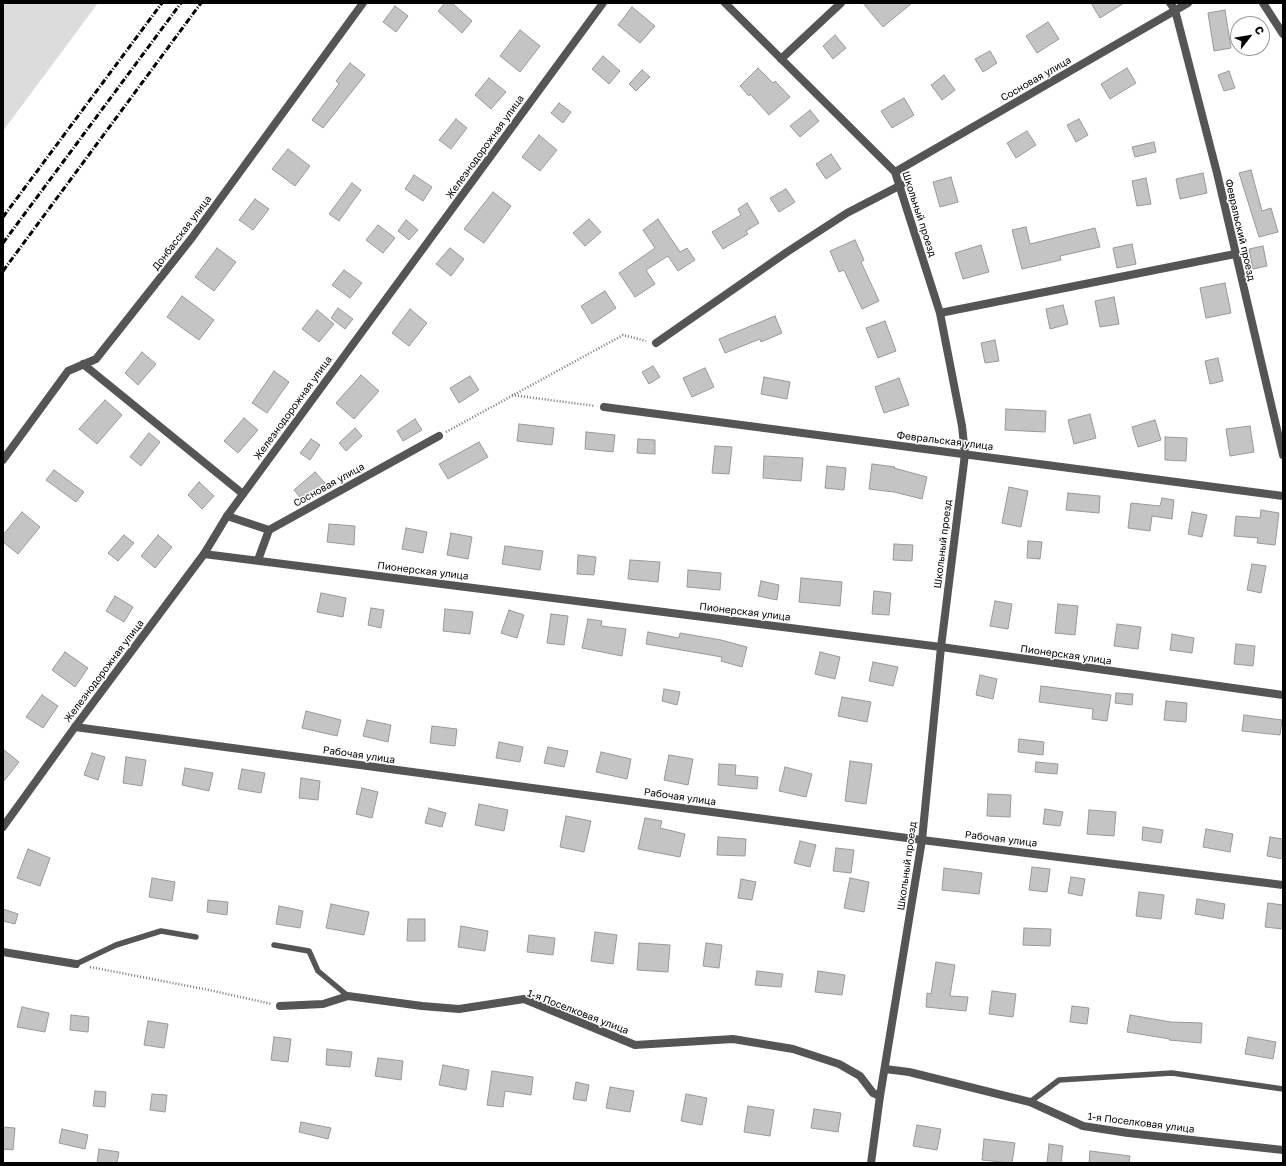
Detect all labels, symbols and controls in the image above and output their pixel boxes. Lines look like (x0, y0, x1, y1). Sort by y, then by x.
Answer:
north arrow (1230, 16, 1270, 56)
text: С (1252, 23, 1267, 37)
street label: Сосновая улица (999, 54, 1073, 104)
street label: Железнодорожная улица (443, 93, 527, 201)
street label: Школьный проезд (899, 170, 939, 258)
street label: Февральский проезд (1222, 178, 1258, 282)
street label: Донбасская улица (150, 193, 214, 273)
street label: Железнодорожная улица (251, 354, 335, 462)
street label: Февральская улица (896, 429, 994, 453)
street label: Сосновая улица (291, 461, 367, 509)
street label: Школьный проезд (932, 499, 954, 589)
street label: Пионерская улица (377, 559, 469, 583)
street label: Пионерская улица (699, 600, 791, 624)
street label: Железнодорожная улица (62, 617, 146, 725)
street label: Пионерская улица (1020, 643, 1112, 667)
street label: Рабочая улица (322, 744, 396, 766)
street label: Рабочая улица (643, 786, 717, 808)
street label: Школьный проезд (895, 821, 919, 911)
street label: Рабочая улица (964, 829, 1038, 849)
street label: 1-я Поселковая улица (526, 987, 630, 1037)
street label: 1-я Поселковая улица (1087, 1110, 1195, 1136)

